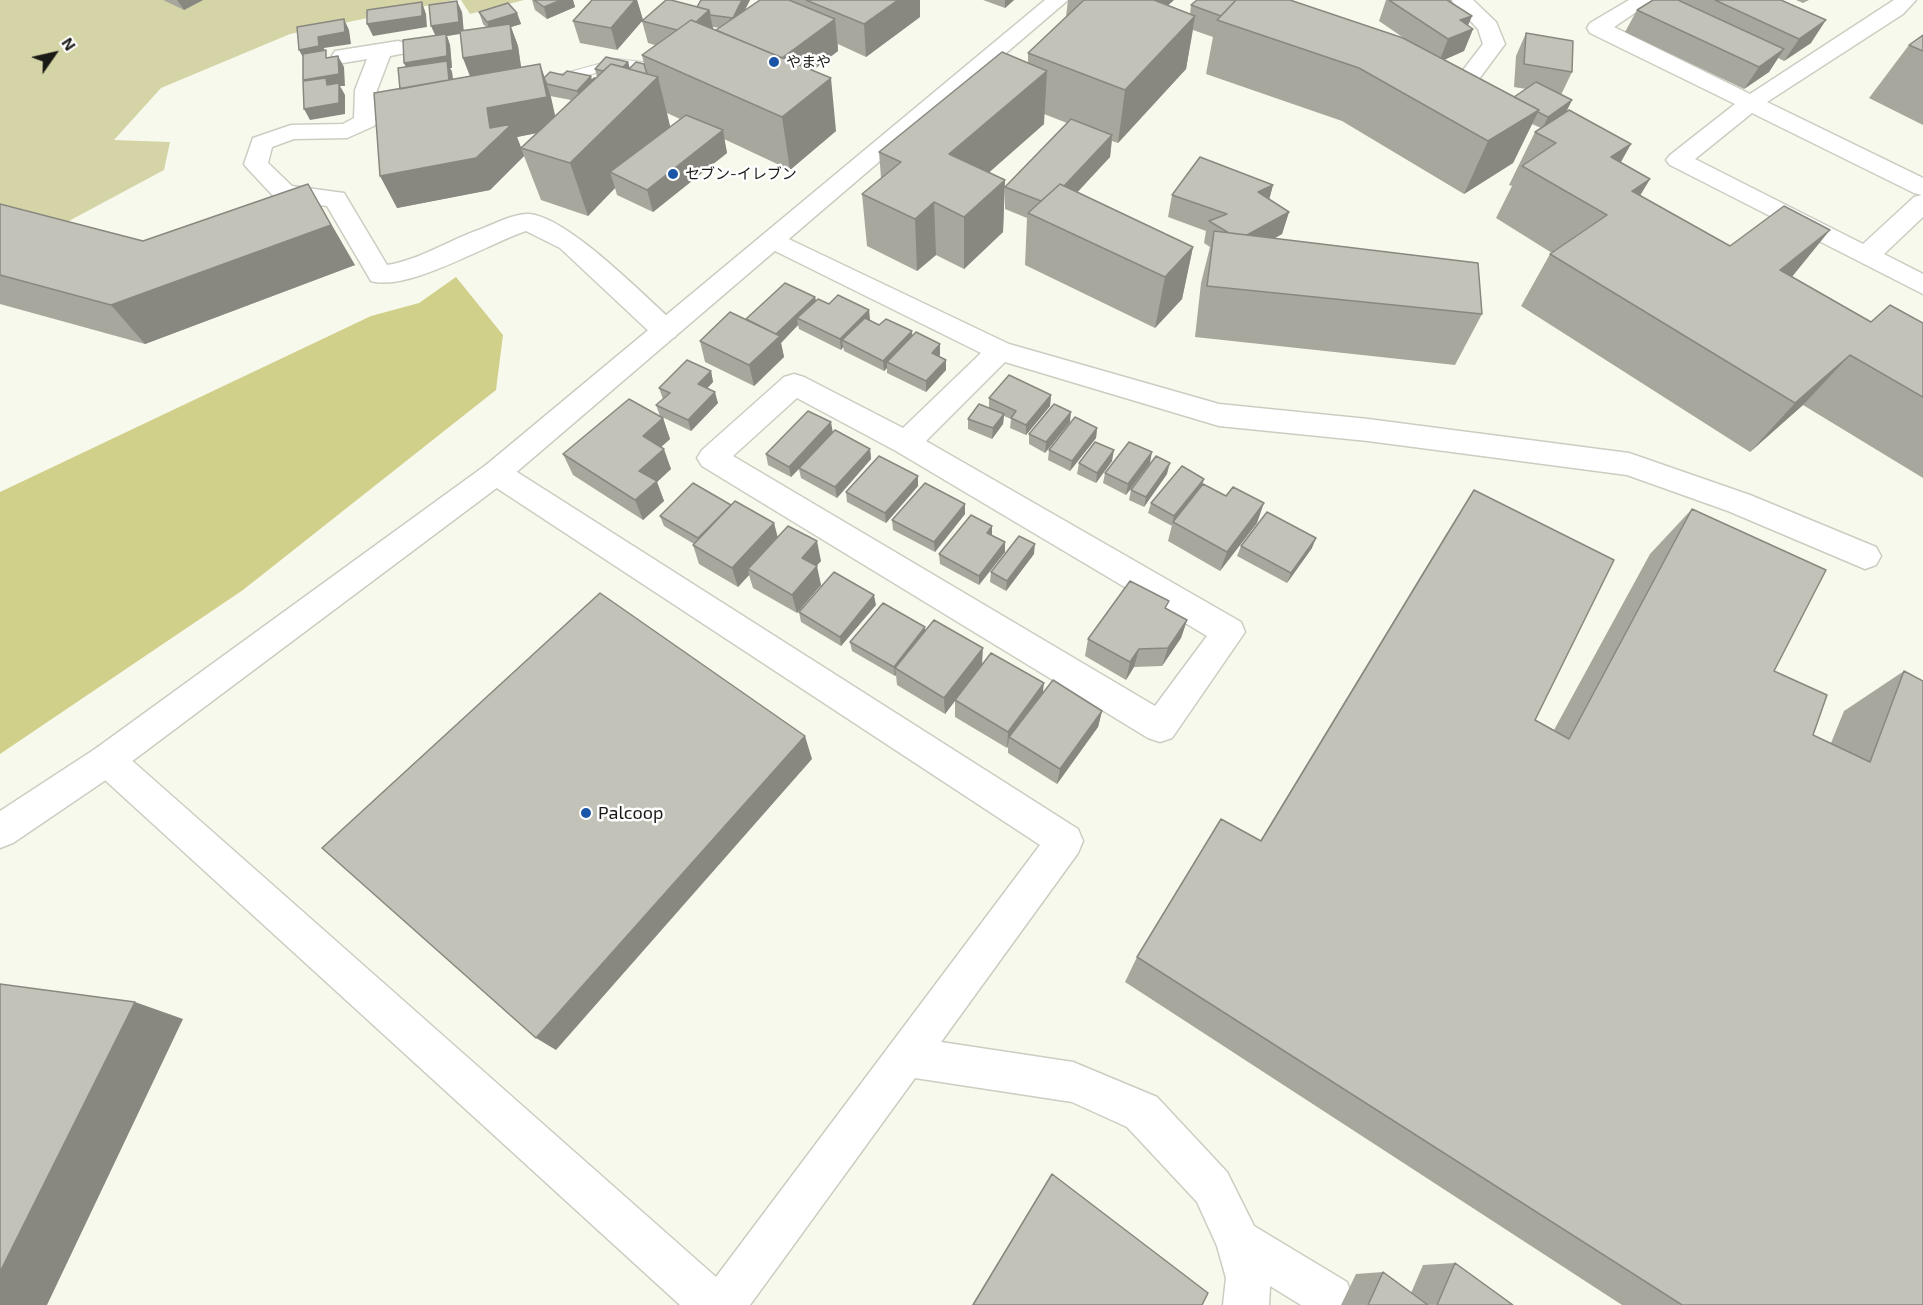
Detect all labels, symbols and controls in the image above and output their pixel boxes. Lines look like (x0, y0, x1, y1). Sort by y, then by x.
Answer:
north arrow (24, 24, 84, 84)
text: N (58, 34, 80, 54)
place label: やまや (786, 53, 831, 71)
marker: やまや (767, 55, 781, 69)
place label: セブン-イレブン (685, 165, 797, 183)
marker: セブン-イレブン (666, 167, 680, 181)
place label: Palcoop (598, 802, 663, 824)
marker: Palcoop (579, 806, 593, 820)

